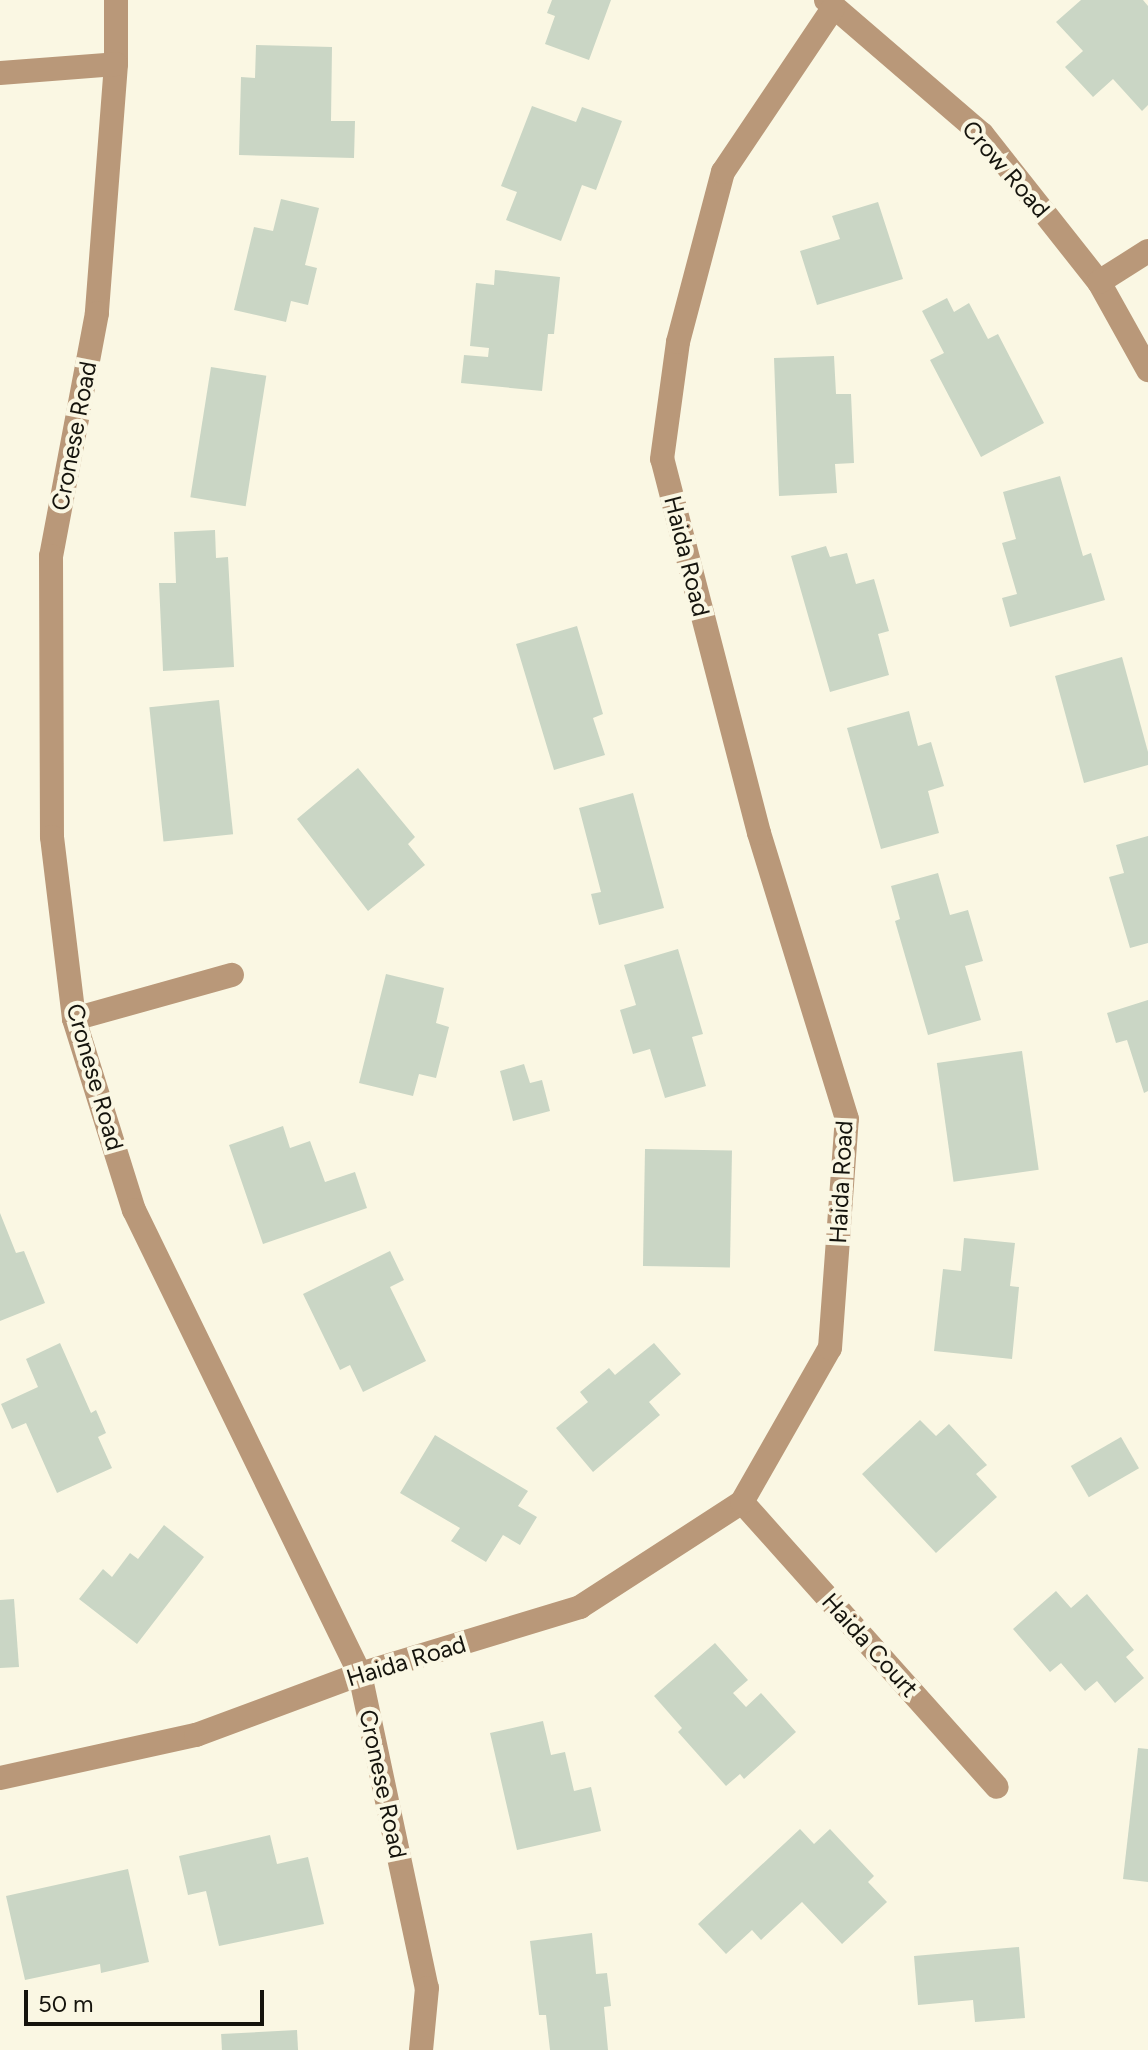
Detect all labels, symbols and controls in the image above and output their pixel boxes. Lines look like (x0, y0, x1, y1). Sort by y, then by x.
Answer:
street label: Crow Road (956, 115, 1056, 223)
street label: Cronese Road (45, 359, 103, 513)
street label: Haida Road (658, 493, 716, 619)
street label: Cronese Road (60, 1000, 130, 1154)
street label: Haida Road (823, 1120, 859, 1244)
street label: Haida Court (816, 1587, 924, 1703)
street label: Haida Road (343, 1629, 469, 1693)
street label: Cronese Road (353, 1707, 413, 1861)
scale bar (28, 1974, 268, 2024)
text: 50 m (38, 1989, 94, 2018)

